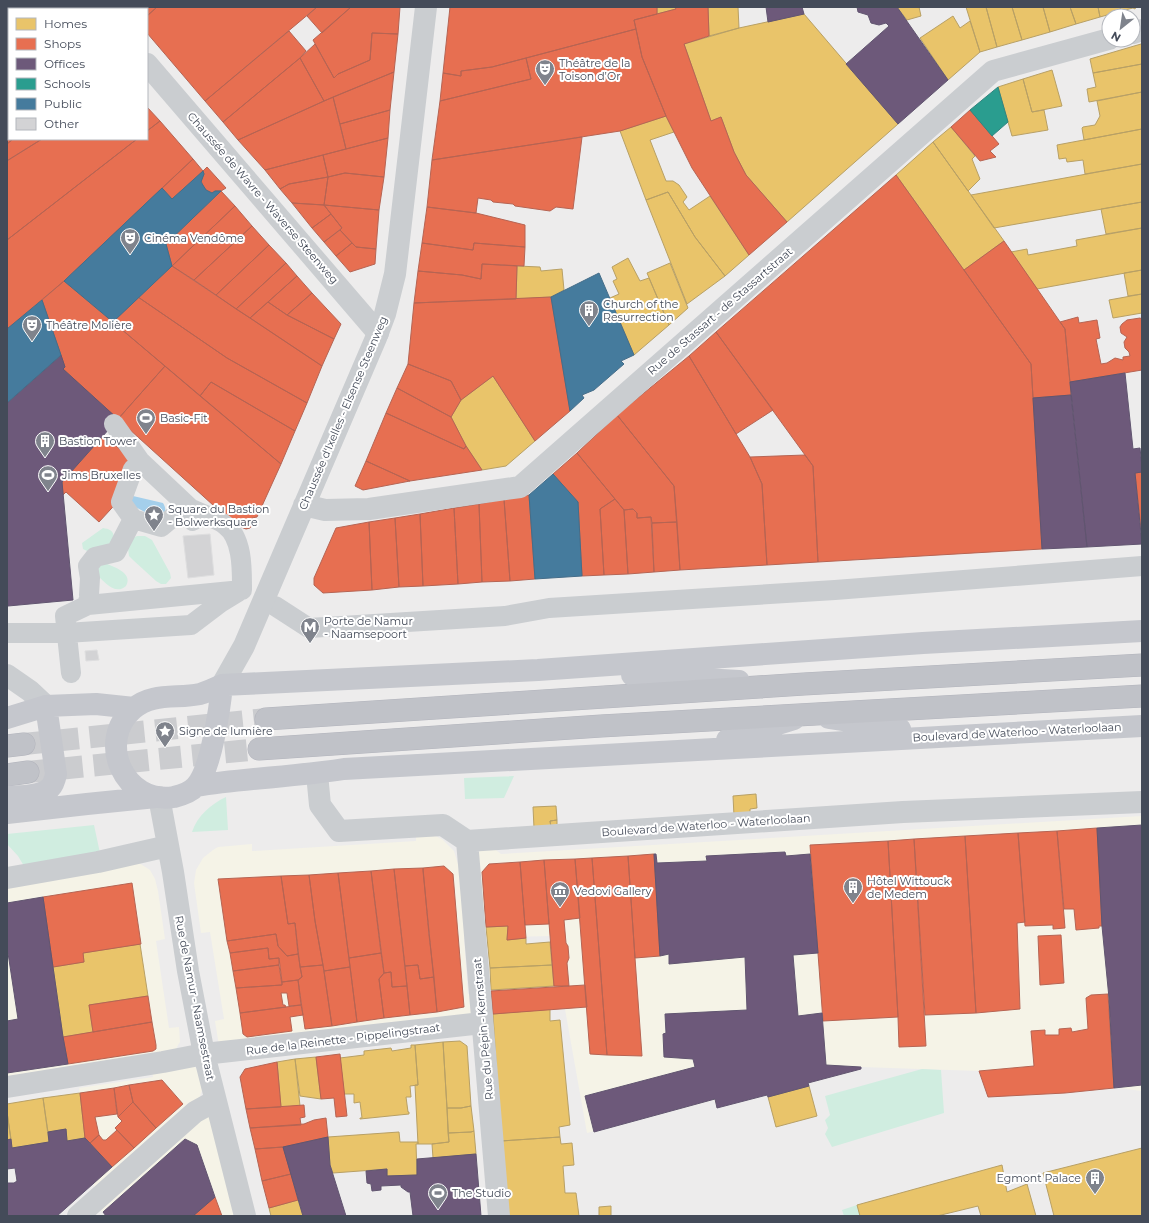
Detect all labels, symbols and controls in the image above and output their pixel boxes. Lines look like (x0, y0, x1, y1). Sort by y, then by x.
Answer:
legend (8, 8, 148, 140)
north arrow (1101, 8, 1141, 48)
text: Homes (44, 16, 87, 31)
text: N (1109, 28, 1123, 45)
text: Shops (44, 36, 81, 51)
text: Offices (44, 56, 85, 71)
place label: Théâtre de la Toison d’Or (559, 56, 630, 83)
theatre icon: Théâtre de la Toison d’Or (534, 58, 556, 86)
text: Schools (44, 76, 90, 91)
text: Public (44, 96, 82, 111)
street label: Chaussée de Wavre - Waverse Steenweg (185, 109, 341, 287)
text: Other (44, 116, 79, 131)
theatre icon: Cinéma Vendôme (119, 227, 141, 255)
place label: Cinéma Vendôme (144, 231, 244, 245)
street label: Rue de Stassart - de Stassartstraat (645, 244, 796, 378)
place label: Church of the Resurrection (603, 297, 679, 324)
building icon: Church of the Resurrection (578, 299, 600, 327)
theatre icon: Théâtre Molière (21, 314, 43, 342)
street label: Chaussée d'Ixelles - Elsense Steenweg (296, 314, 390, 512)
place label: Théâtre Molière (46, 318, 132, 332)
sports icon: Basic-Fit (135, 407, 157, 435)
place label: Basic-Fit (160, 411, 208, 425)
building icon: Bastion Tower (34, 430, 56, 458)
place label: Bastion Tower (59, 434, 137, 448)
sports icon: Jims Bruxelles (37, 464, 59, 492)
place label: Jims Bruxelles (61, 468, 141, 482)
place label: Square du Bastion - Bolwerksquare (168, 502, 270, 529)
place icon: Square du Bastion - Bolwerksquare (143, 504, 165, 532)
place label: Porte de Namur - Naamsepoort (324, 614, 413, 641)
metro station icon: Porte de Namur - Naamsepoort (299, 616, 321, 644)
place icon: Signe de lumière (154, 720, 176, 748)
street label: Boulevard de Waterloo - Waterloolaan (912, 720, 1122, 744)
place label: Signe de lumière (179, 724, 273, 738)
street label: Boulevard de Waterloo - Waterloolaan (601, 811, 811, 839)
place label: Hôtel Wittouck de Medem (867, 874, 950, 901)
building icon: Hôtel Wittouck de Medem (842, 876, 864, 904)
museum icon: Vedovi Gallery (549, 880, 571, 908)
place label: Vedovi Gallery (574, 884, 652, 898)
street label: Rue de Namur - Naamsestraat (172, 914, 218, 1082)
street label: Rue du Pépin - Kernstraat (470, 957, 496, 1100)
street label: Rue de la Reinette - Pippelingstraat (245, 1020, 441, 1058)
building icon: Egmont Palace (1084, 1167, 1106, 1195)
place label: Egmont Palace (996, 1171, 1081, 1185)
sports icon: The Studio (427, 1182, 449, 1210)
place label: The Studio (452, 1186, 511, 1200)

